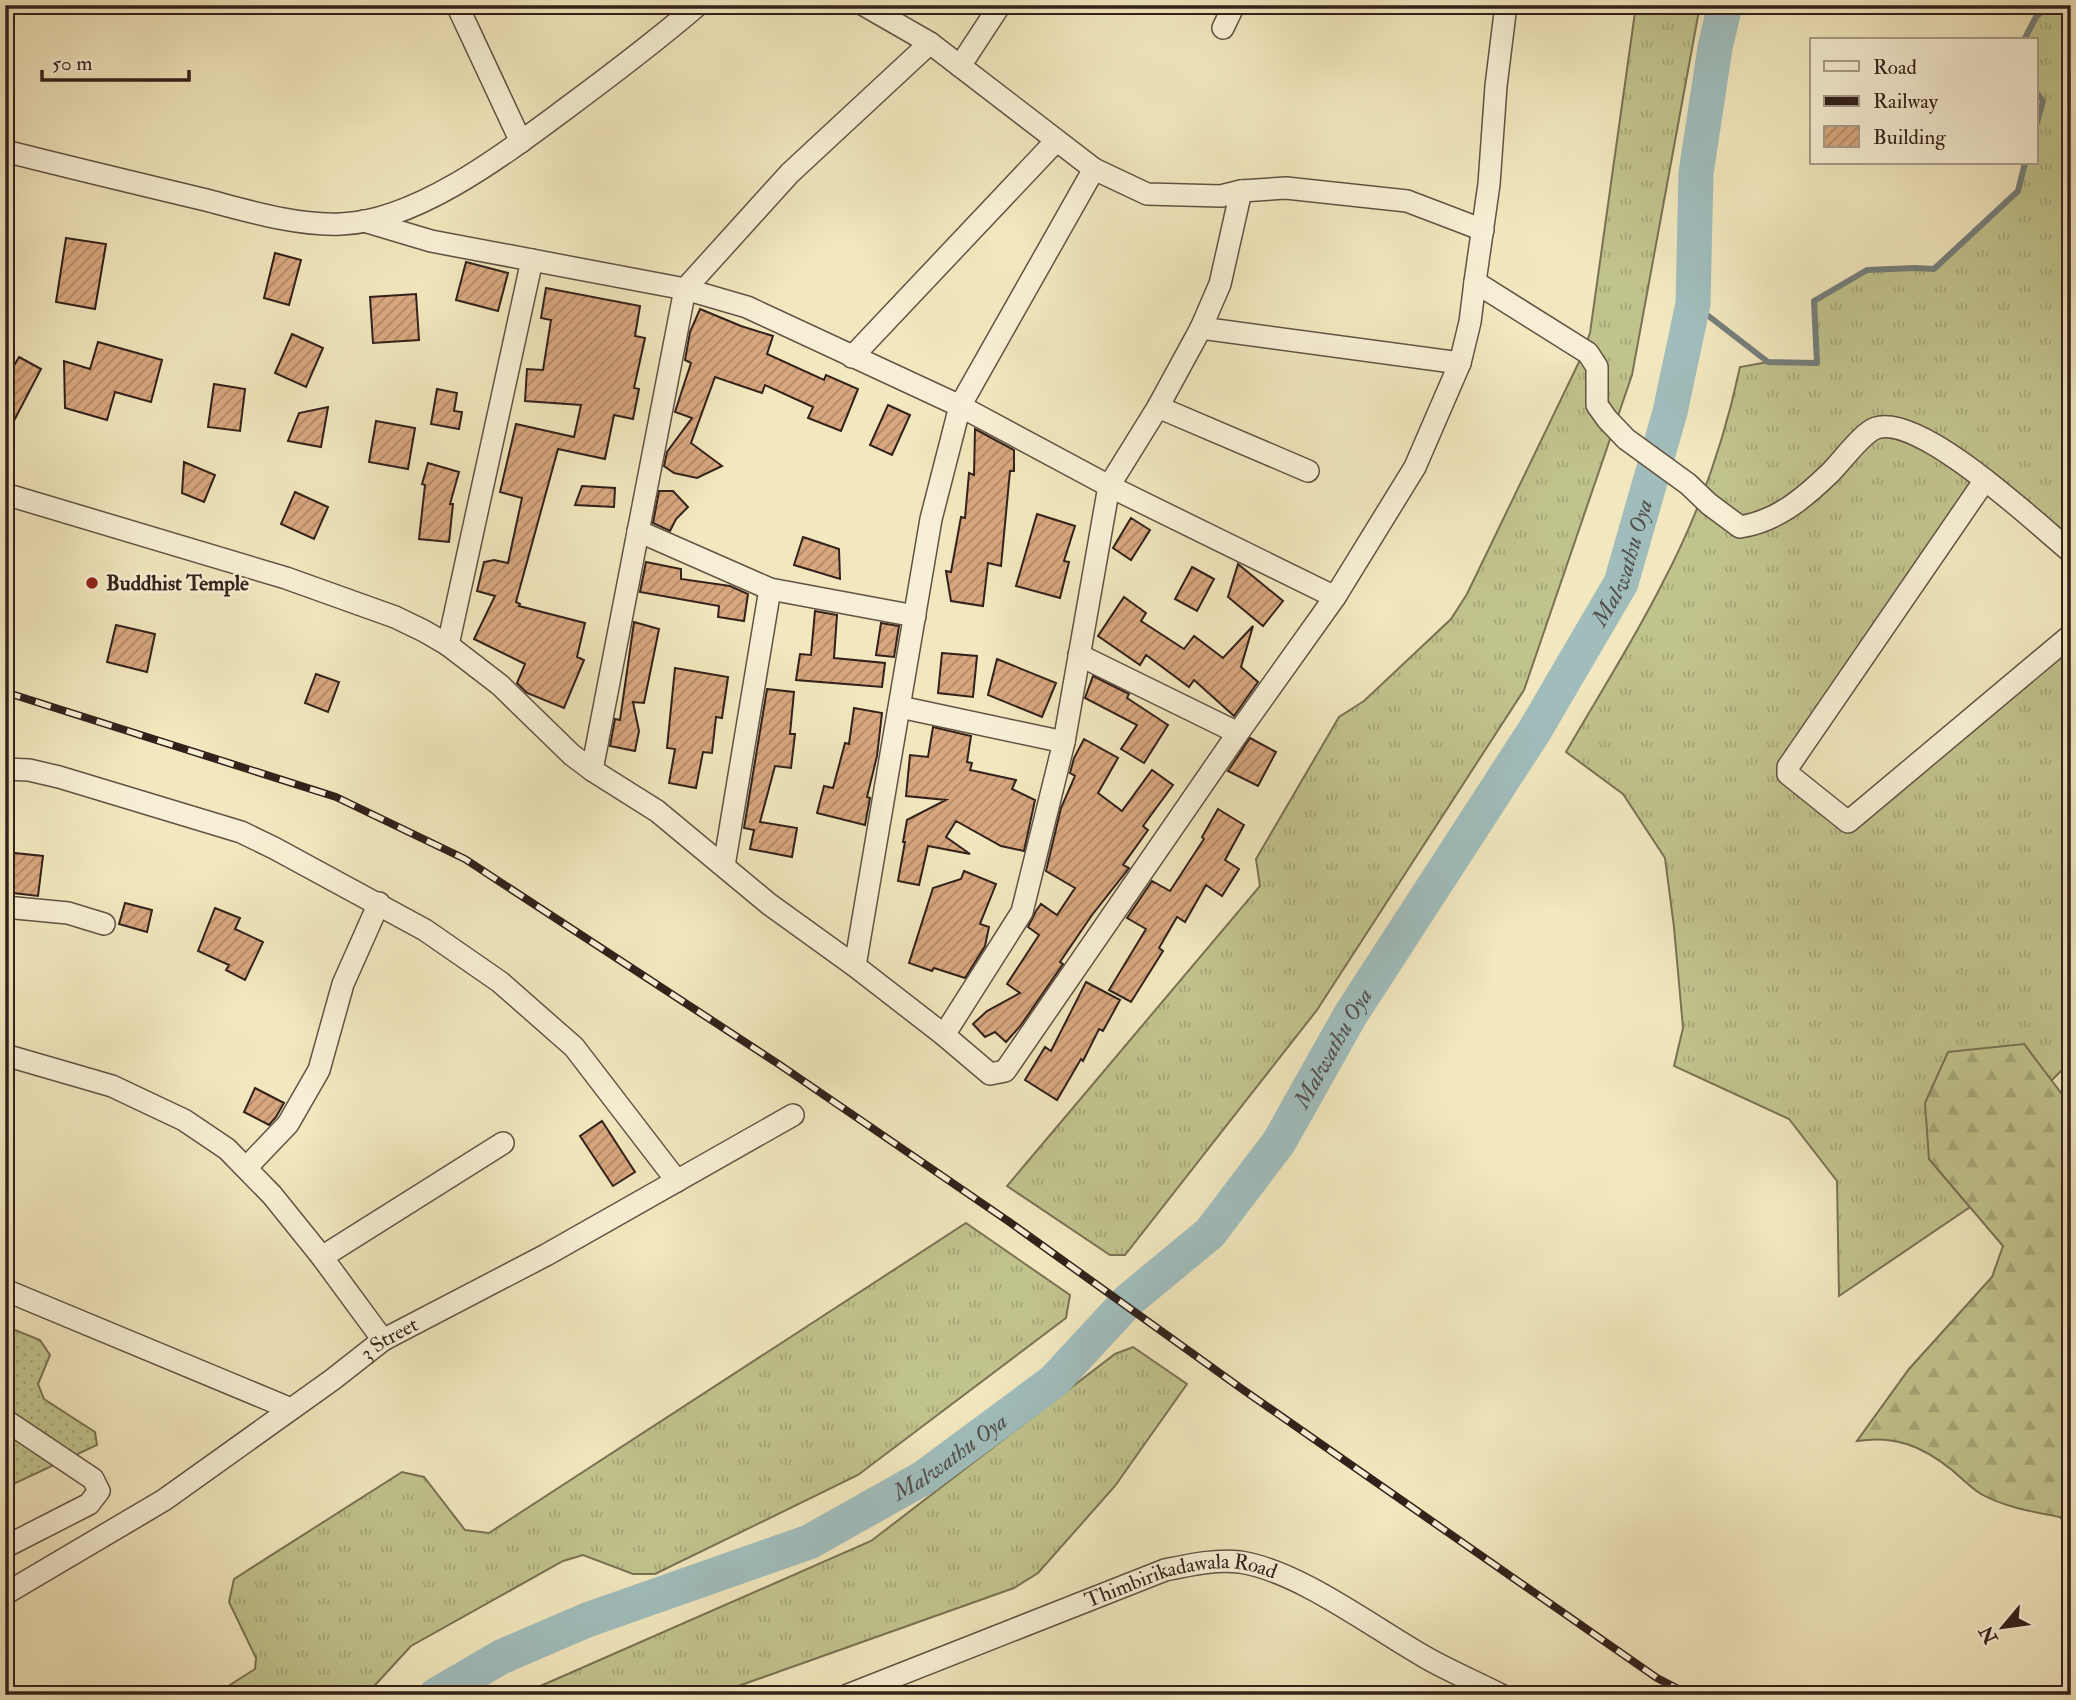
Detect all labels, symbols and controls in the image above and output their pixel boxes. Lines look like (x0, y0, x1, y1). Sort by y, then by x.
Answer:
scale bar (42, 38, 189, 82)
legend (1810, 38, 2038, 164)
text: 50 m (52, 50, 93, 77)
text: Road (1873, 54, 1918, 81)
text: Railway (1873, 88, 1939, 115)
text: Building (1873, 124, 1946, 151)
water label: Malwathu Oya (1584, 496, 1659, 633)
place label: Buddhist Temple (106, 570, 249, 597)
marker: Buddhist Temple (84, 575, 100, 591)
water label: Malwathu Oya (1286, 982, 1379, 1115)
street label: 3 Street (355, 1311, 423, 1367)
water label: Malwathu Oya (886, 1407, 1013, 1508)
street label: Thimbirikadawala Road (1081, 1548, 1281, 1614)
north arrow (1968, 1592, 2038, 1662)
text: N (1974, 1621, 2004, 1649)

